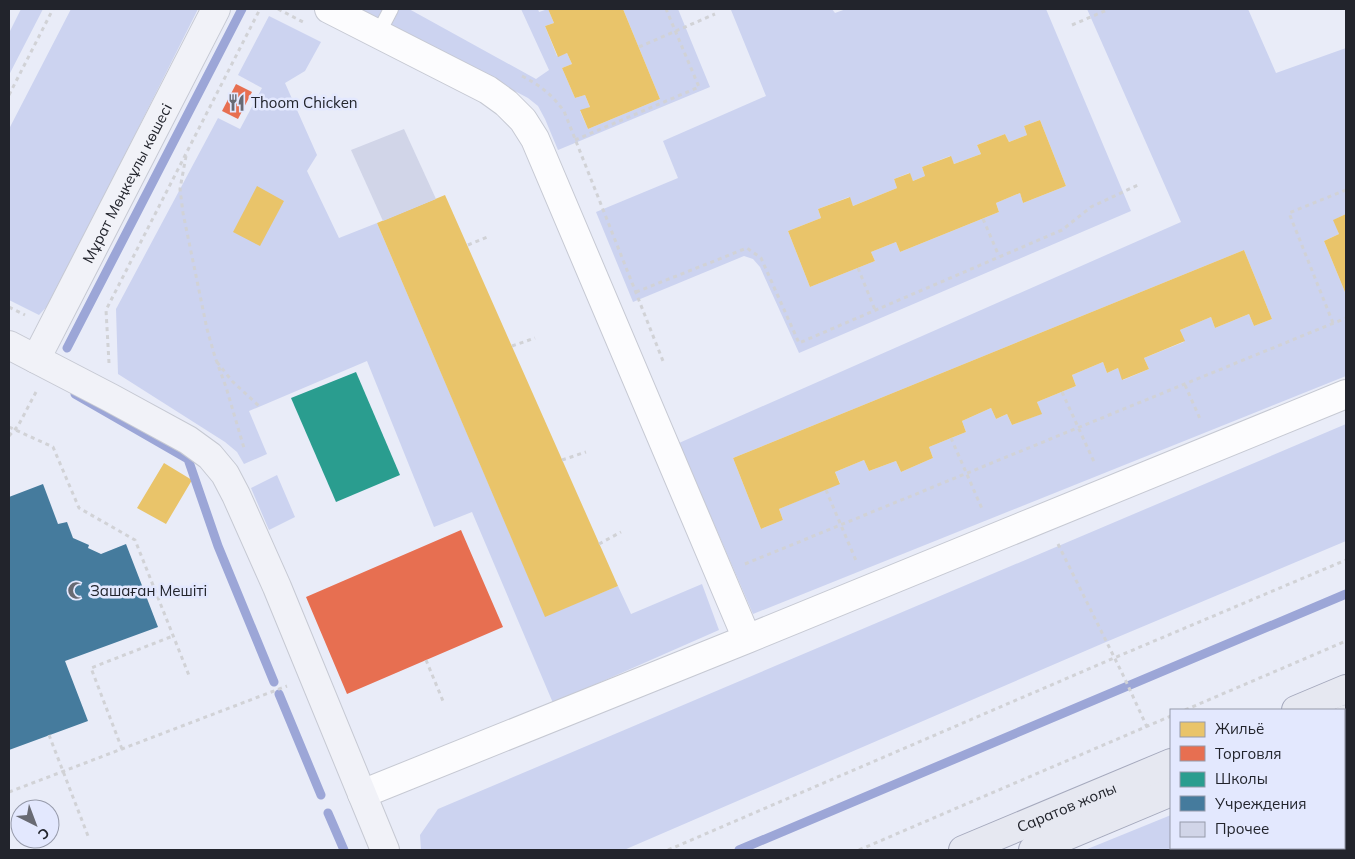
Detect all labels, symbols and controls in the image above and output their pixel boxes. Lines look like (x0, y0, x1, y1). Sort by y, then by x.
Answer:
restaurant icon: Thoom Chicken (227, 92, 247, 112)
place label: Thoom Chicken (251, 93, 358, 112)
street label: Мұрат Мөңкеұлы көшесі (78, 100, 175, 266)
mosque icon: Зашаған Мешіті (66, 580, 86, 600)
place label: Зашаған Мешіті (90, 581, 207, 600)
legend (1170, 709, 1345, 849)
text: Жильё (1215, 719, 1264, 738)
text: Торговля (1215, 744, 1282, 763)
text: Школы (1215, 769, 1268, 788)
street label: Саратов жолы (1014, 778, 1119, 836)
text: Учреждения (1214, 794, 1307, 813)
north arrow (10, 799, 60, 849)
text: Прочее (1215, 819, 1269, 838)
text: С (34, 824, 53, 844)

